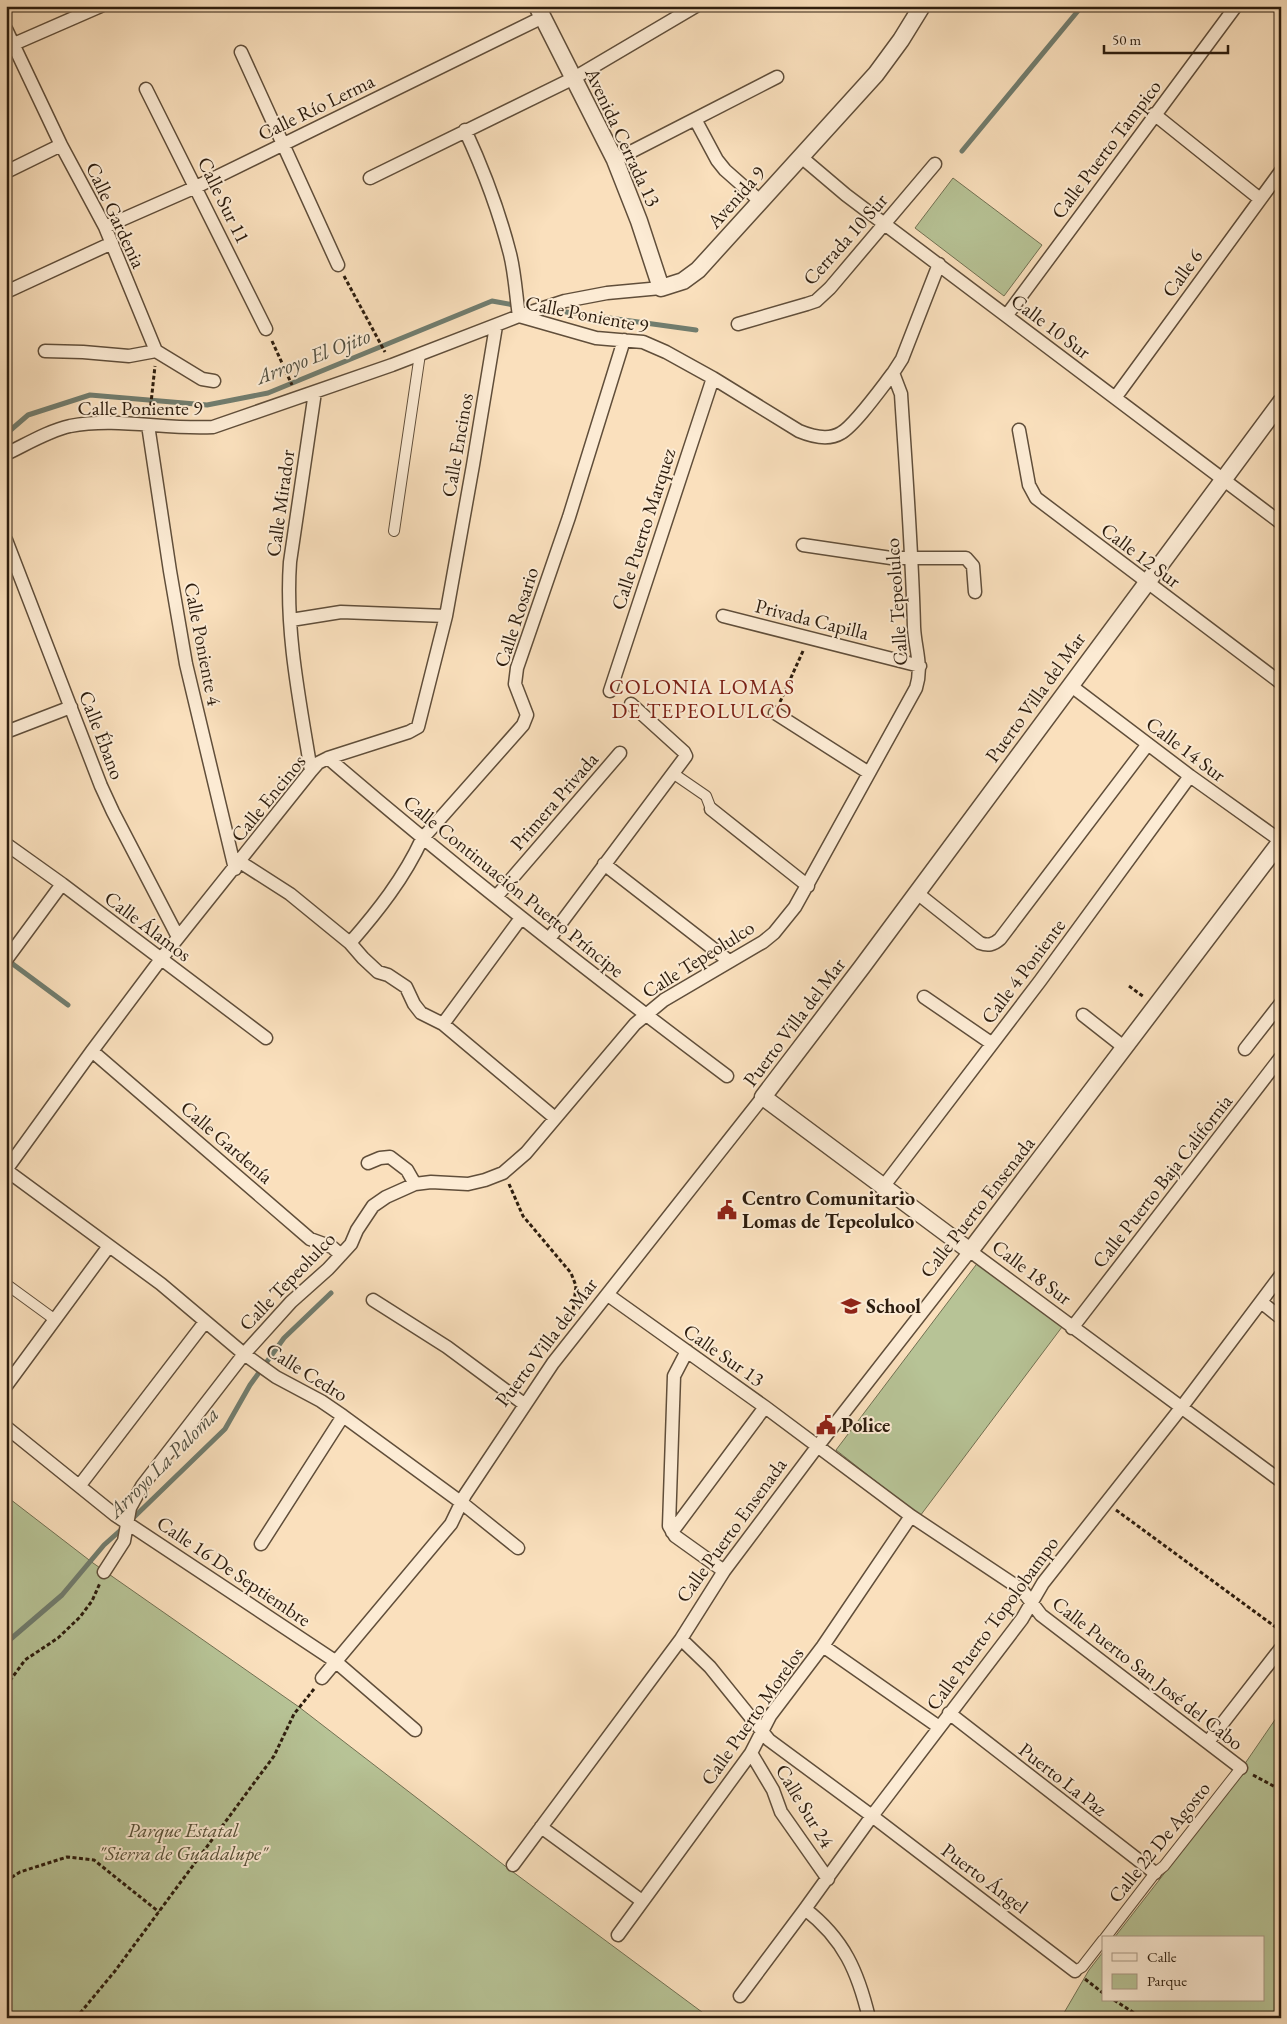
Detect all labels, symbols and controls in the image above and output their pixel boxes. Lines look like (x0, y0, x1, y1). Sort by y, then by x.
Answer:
scale bar (1104, 22, 1228, 54)
text: 50 m (1112, 30, 1141, 49)
street label: Avenida Cerrada 13 (579, 62, 667, 211)
street label: Calle Río Lerma (254, 68, 378, 146)
street label: Calle Puerto Tampico (1045, 74, 1167, 224)
street label: Calle Sur 11 (192, 152, 256, 248)
street label: Calle Gardenia (80, 158, 152, 272)
street label: Avenida 9 (700, 160, 771, 235)
street label: Cerrada 10 Sur (797, 187, 893, 290)
street label: Calle 6 (1156, 244, 1208, 302)
street label: Calle 10 Sur (1006, 288, 1096, 365)
street label: Calle Poniente 9 (523, 289, 651, 339)
water label: Arroyo El Ojito (250, 322, 374, 391)
street label: Calle Encinos (435, 391, 479, 499)
street label: Calle Poniente 9 (77, 395, 203, 421)
street label: Calle Puerto Marquez (605, 444, 682, 613)
street label: Calle Mirador (260, 447, 300, 558)
street label: Calle 12 Sur (1096, 517, 1186, 594)
street label: Calle Tepeolulco (879, 537, 913, 667)
street label: Calle Rosario (488, 564, 544, 670)
street label: Calle Poniente 4 (178, 580, 228, 708)
street label: Privada Capilla (752, 592, 872, 646)
street label: Puerto Villa del Mar (979, 627, 1091, 767)
district label: COLONIA LOMAS DE TEPEOLULCO (609, 673, 795, 724)
street label: Calle Ébano (73, 687, 131, 783)
street label: Calle 14 Sur (1141, 711, 1231, 788)
street label: Primera Privada (504, 746, 604, 855)
street label: Calle Encinos (225, 749, 311, 847)
street label: Calle Continuación Puerto Príncipe (398, 789, 630, 983)
street label: Calle Álamos (99, 885, 197, 967)
street label: Calle 4 Poniente (975, 913, 1071, 1029)
street label: Calle Tepeolulco (637, 914, 759, 1004)
street label: Puerto Villa del Mar (737, 952, 851, 1092)
street label: Calle Puerto Baja California (1086, 1089, 1238, 1273)
street label: Calle Gardenía (175, 1095, 279, 1189)
street label: Calle Puerto Ensenada (914, 1131, 1040, 1283)
place label: Centro Comunitario Lomas de Tepeolulco (742, 1185, 915, 1234)
public building icon: Centro Comunitario Lomas de Tepeolulco (716, 1199, 738, 1221)
street label: Calle Tepeolulco (233, 1226, 341, 1336)
street label: Calle 18 Sur (987, 1234, 1077, 1311)
street label: Puerto Villa del Mar (489, 1272, 603, 1412)
place label: School (866, 1293, 921, 1319)
school or university icon: School (840, 1295, 862, 1317)
street label: Calle Sur 13 (678, 1318, 770, 1392)
street label: Calle Cedro (261, 1337, 353, 1407)
water label: Arroyo La Paloma (100, 1401, 224, 1525)
place label: Police (841, 1412, 890, 1438)
public building icon: Police (815, 1414, 837, 1436)
street label: Calle Puerto Ensenada (670, 1453, 792, 1607)
street label: Calle 16 De Septiembre (152, 1510, 316, 1632)
street label: Calle Puerto Topolobampo (920, 1531, 1064, 1715)
street label: Calle Puerto San José del Cabo (1047, 1590, 1249, 1756)
street label: Calle Puerto Morelos (695, 1642, 809, 1790)
street label: Puerto La Paz (1014, 1736, 1113, 1822)
street label: Calle Sur 24 (770, 1759, 840, 1853)
street label: Calle 22 De Agosto (1102, 1776, 1216, 1908)
park label: Parque Estatal "Sierra de Guadalupe" (99, 1817, 270, 1866)
street label: Puerto Ángel (936, 1837, 1034, 1919)
legend (1102, 1936, 1264, 2002)
text: Calle (1147, 1947, 1177, 1966)
text: Parque (1147, 1971, 1187, 1990)

